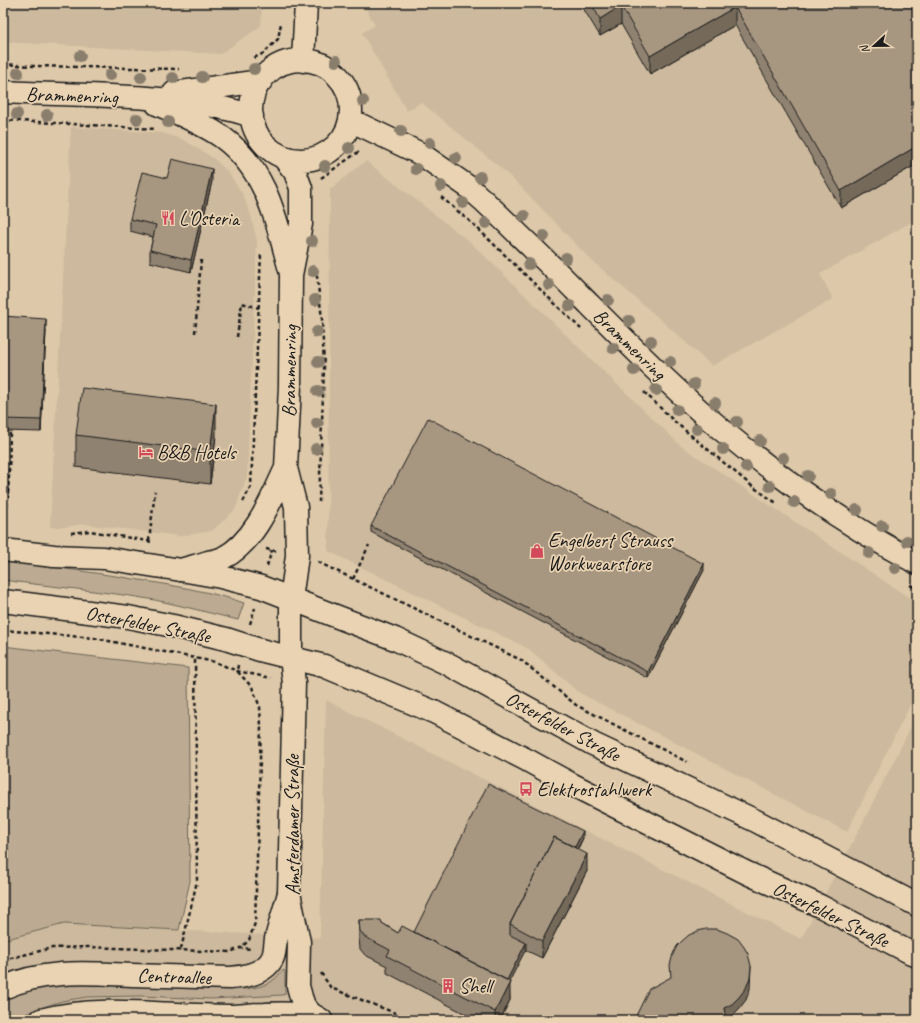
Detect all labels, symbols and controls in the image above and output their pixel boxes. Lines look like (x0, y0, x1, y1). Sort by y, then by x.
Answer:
north arrow (854, 26, 894, 66)
text: N (856, 42, 872, 56)
street label: Brammenring (25, 81, 119, 110)
place label: L'Osteria (179, 206, 241, 231)
restaurant icon: L'Osteria (160, 210, 176, 226)
street label: Brammenring (588, 303, 672, 386)
street label: Brammenring (276, 324, 303, 417)
place label: B&B Hotels (157, 440, 238, 465)
hotel icon: B&B Hotels (138, 444, 154, 460)
place label: Engelbert Strauss Workwearstore (548, 528, 674, 576)
shop icon: Engelbert Strauss Workwearstore (529, 543, 545, 559)
street label: Osterfelder Straße (84, 600, 214, 649)
street label: Osterfelder Straße (501, 686, 626, 768)
street label: Amsterdamer Straße (280, 753, 305, 895)
place label: Elektrostahlwerk (537, 777, 653, 802)
bus stop icon: Elektrostahlwerk (518, 781, 534, 797)
street label: Osterfelder Straße (769, 876, 894, 954)
street label: Centroallee (137, 963, 213, 990)
place label: Shell (459, 974, 495, 999)
building icon: Shell (440, 978, 456, 994)

